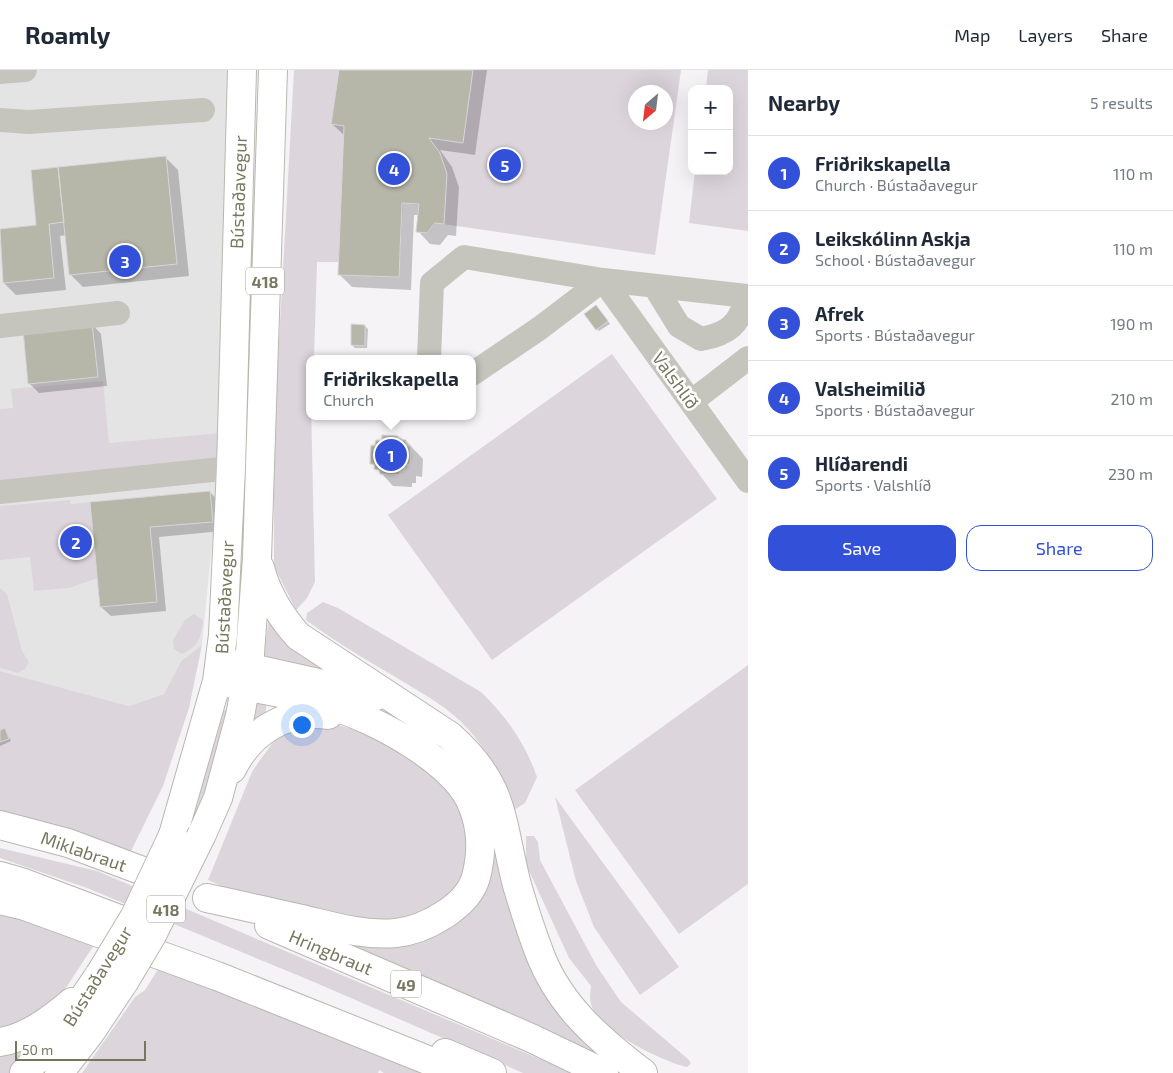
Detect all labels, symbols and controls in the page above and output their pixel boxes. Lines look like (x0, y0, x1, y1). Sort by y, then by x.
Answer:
text: Roamly (25, 20, 110, 49)
text: Map (954, 24, 990, 46)
text: Layers (1018, 24, 1073, 46)
text: Share (1101, 24, 1148, 46)
north arrow (628, 85, 673, 130)
map controls (688, 85, 733, 175)
button: + (688, 85, 733, 130)
text: Nearby (768, 90, 840, 115)
text: 5 results (1090, 93, 1153, 112)
button: − (688, 130, 733, 175)
street label: Bústaðavegur (225, 135, 251, 249)
pin: 5 (489, 146, 521, 184)
pin: 4 (378, 150, 410, 188)
text: Friðrikskapella (815, 152, 951, 175)
text: 1 (781, 164, 787, 183)
text: 110 m (1113, 164, 1153, 183)
text: Church · Bústaðavegur (815, 175, 978, 194)
text: Leikskólinn Askja (815, 227, 971, 250)
text: 2 (779, 239, 789, 258)
text: 110 m (1113, 239, 1153, 258)
pin: 3 (109, 242, 141, 280)
text: School · Bústaðavegur (815, 250, 976, 269)
road number: 418 (246, 268, 284, 295)
text: Afrek (815, 302, 864, 325)
text: 3 (779, 314, 789, 333)
text: 190 m (1110, 314, 1153, 333)
text: Sports · Bústaðavegur (815, 325, 975, 344)
street label: Valshlíð (648, 347, 704, 413)
popup (306, 355, 476, 420)
text: Friðrikskapella (323, 367, 459, 390)
text: Valsheimilið (815, 377, 926, 400)
text: 4 (779, 389, 789, 408)
text: 210 m (1110, 389, 1153, 408)
text: Church (323, 390, 374, 409)
text: Sports · Bústaðavegur (815, 400, 975, 419)
pin: 1 (375, 436, 407, 474)
text: Hlíðarendi (815, 452, 908, 475)
text: 5 (780, 464, 788, 483)
text: 230 m (1108, 464, 1153, 483)
text: Sports · Valshlíð (815, 475, 931, 494)
pin: 2 (60, 523, 92, 561)
button: Save (768, 525, 956, 571)
button: Share (966, 525, 1153, 571)
street label: Bústaðavegur (210, 540, 238, 654)
your location (289, 712, 315, 738)
street label: Miklabraut (38, 826, 130, 876)
road number: 418 (147, 896, 185, 922)
street label: Bústaðavegur (58, 922, 136, 1030)
street label: Hringbraut (286, 925, 376, 980)
road number: 49 (391, 971, 421, 998)
scale bar (15, 1038, 146, 1061)
text: 50 m (22, 1041, 53, 1058)

